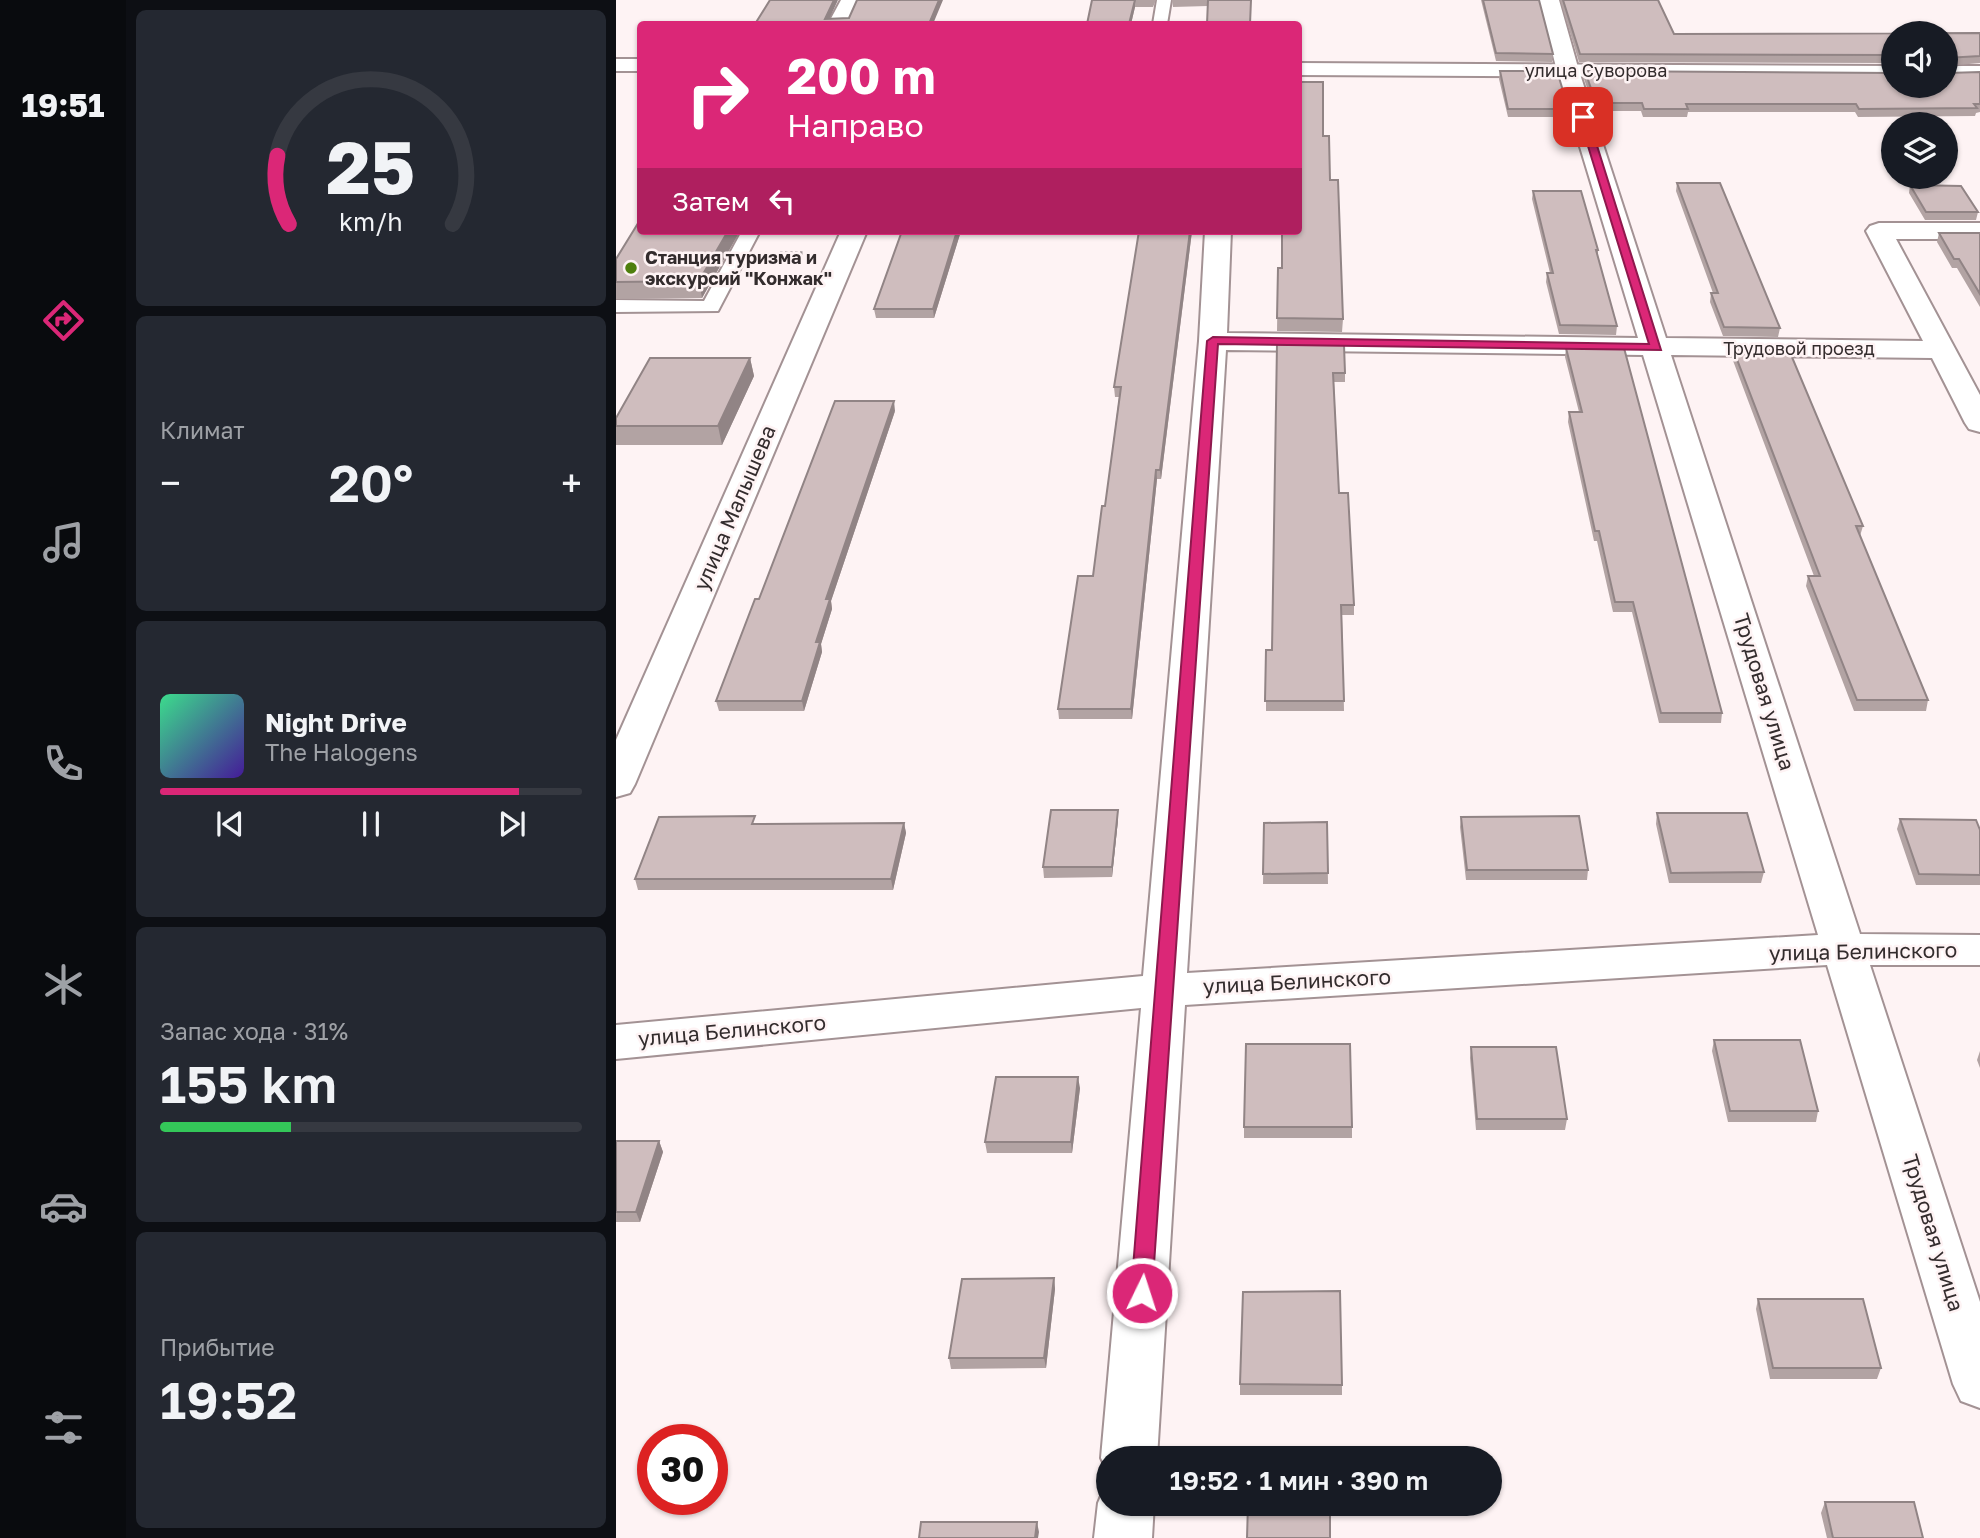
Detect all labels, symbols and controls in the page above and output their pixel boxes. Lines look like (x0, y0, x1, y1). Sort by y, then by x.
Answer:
map controls (1881, 21, 1958, 189)
button: sound (1881, 21, 1958, 98)
text: 200 m (787, 46, 936, 105)
icon: right (672, 49, 763, 140)
street label: улица Суворова (1525, 59, 1667, 81)
text: 19:51 (21, 86, 105, 124)
pin (1553, 87, 1613, 147)
icon: arrive (1564, 98, 1602, 136)
text: Направо (787, 106, 924, 144)
button: layers (1881, 112, 1958, 189)
text: 25 (327, 123, 415, 210)
icon: left (763, 182, 801, 220)
text: Затем (672, 186, 749, 217)
text: km/h (339, 206, 403, 237)
place label: Станция туризма и экскурсий "Конжак" (645, 246, 832, 289)
marker: Станция туризма и экскурсий "Конжак" (623, 260, 639, 276)
icon: directions (39, 296, 88, 345)
street label: Трудовой проезд (1723, 337, 1875, 359)
text: Климат (160, 416, 245, 444)
street label: улица Малышева (687, 421, 781, 594)
text: 20° (329, 451, 413, 513)
text: − (160, 460, 181, 505)
text: + (561, 460, 582, 505)
icon: music (39, 518, 88, 567)
street label: Трудовая улица (1729, 610, 1801, 773)
text: Night Drive (265, 707, 407, 738)
text: The Halogens (265, 738, 418, 766)
icon: phone (39, 739, 88, 788)
icon: previous (211, 805, 249, 843)
icon: pause (352, 805, 390, 843)
icon: next (493, 805, 531, 843)
street label: улица Белинского (1769, 936, 1957, 966)
icon: climate (39, 960, 88, 1009)
street label: улица Белинского (1202, 963, 1392, 999)
street label: улица Белинского (637, 1009, 827, 1051)
text: Запас хода · 31% (160, 1017, 348, 1045)
text: 155 km (160, 1052, 337, 1114)
street label: Трудовая улица (1898, 1151, 1970, 1314)
icon: car (39, 1182, 88, 1231)
position arrow (1105, 1256, 1179, 1330)
text: Прибытие (160, 1333, 275, 1361)
text: 19:52 (160, 1368, 297, 1430)
icon: filters (39, 1403, 88, 1452)
speed limit sign: 30 (637, 1424, 728, 1515)
text: 19:52 · 1 мин · 390 m (1170, 1465, 1428, 1496)

